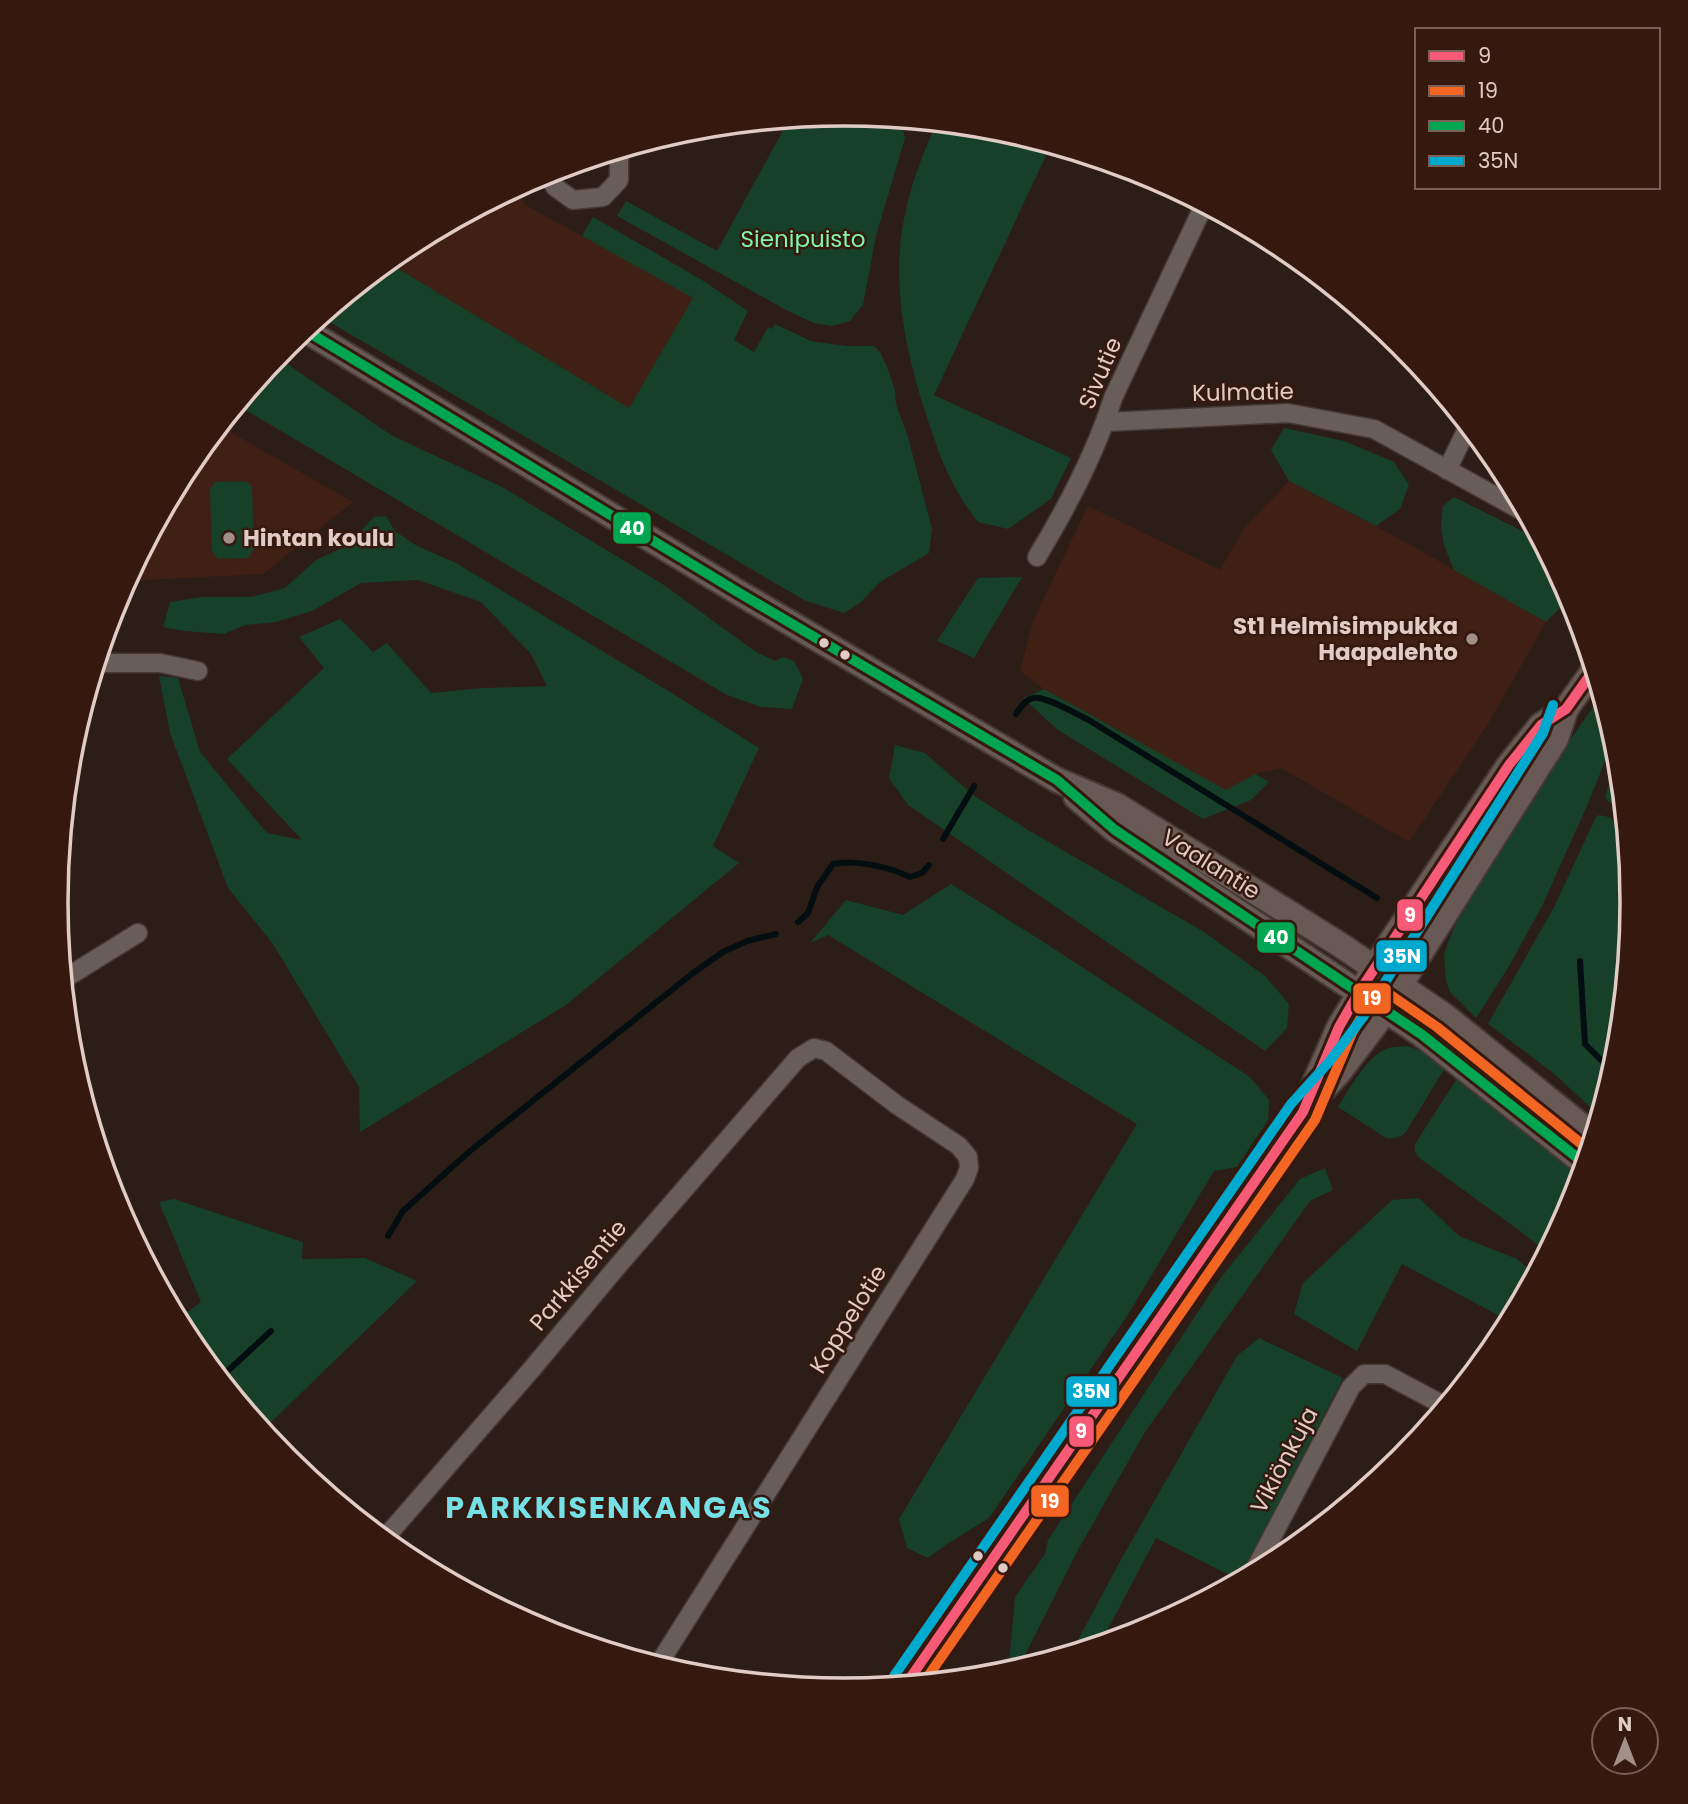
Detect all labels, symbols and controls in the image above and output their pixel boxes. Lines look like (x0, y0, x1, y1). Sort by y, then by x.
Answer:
legend (1415, 28, 1660, 189)
text: 9 (1478, 41, 1491, 70)
text: 19 (1478, 76, 1498, 105)
text: 40 (1478, 111, 1504, 140)
text: 35N (1478, 146, 1518, 175)
park label: Sienipuisto (741, 223, 865, 255)
street label: Sivutie (1071, 332, 1129, 414)
street label: Kulmatie (1192, 375, 1294, 409)
line badge: 40 (612, 511, 652, 545)
text: 40 (619, 515, 645, 542)
place label: Hintan koulu (243, 522, 394, 554)
marker: Hintan koulu (221, 530, 237, 546)
place label: St1 Helmisimpukka Haapalehto (1233, 610, 1458, 668)
marker: St1 Helmisimpukka Haapalehto (1464, 631, 1480, 647)
unlabelled marker (817, 636, 831, 650)
unlabelled marker (838, 648, 852, 662)
street label: Vaalantie (1156, 821, 1266, 907)
line badge: 9 (1396, 898, 1424, 932)
text: 9 (1404, 902, 1416, 929)
line badge: 40 (1256, 921, 1296, 954)
text: 40 (1263, 924, 1289, 951)
line badge: 35N (1375, 939, 1428, 973)
text: 35N (1383, 943, 1421, 970)
line badge: 19 (1352, 982, 1392, 1015)
text: 19 (1363, 985, 1381, 1012)
street label: Parkkisentie (522, 1213, 634, 1337)
street label: Koppelotie (802, 1259, 894, 1379)
line badge: 35N (1065, 1375, 1118, 1408)
text: 35N (1072, 1378, 1110, 1405)
street label: Vikiönkuja (1243, 1401, 1325, 1519)
line badge: 9 (1068, 1415, 1095, 1448)
text: 9 (1075, 1418, 1087, 1445)
line badge: 19 (1030, 1484, 1070, 1518)
district label: PARKKISENKANGAS (445, 1486, 773, 1529)
text: 19 (1041, 1488, 1059, 1515)
unlabelled marker (971, 1549, 985, 1563)
unlabelled marker (996, 1561, 1010, 1575)
north arrow (1590, 1706, 1660, 1776)
text: N (1618, 1711, 1632, 1738)

